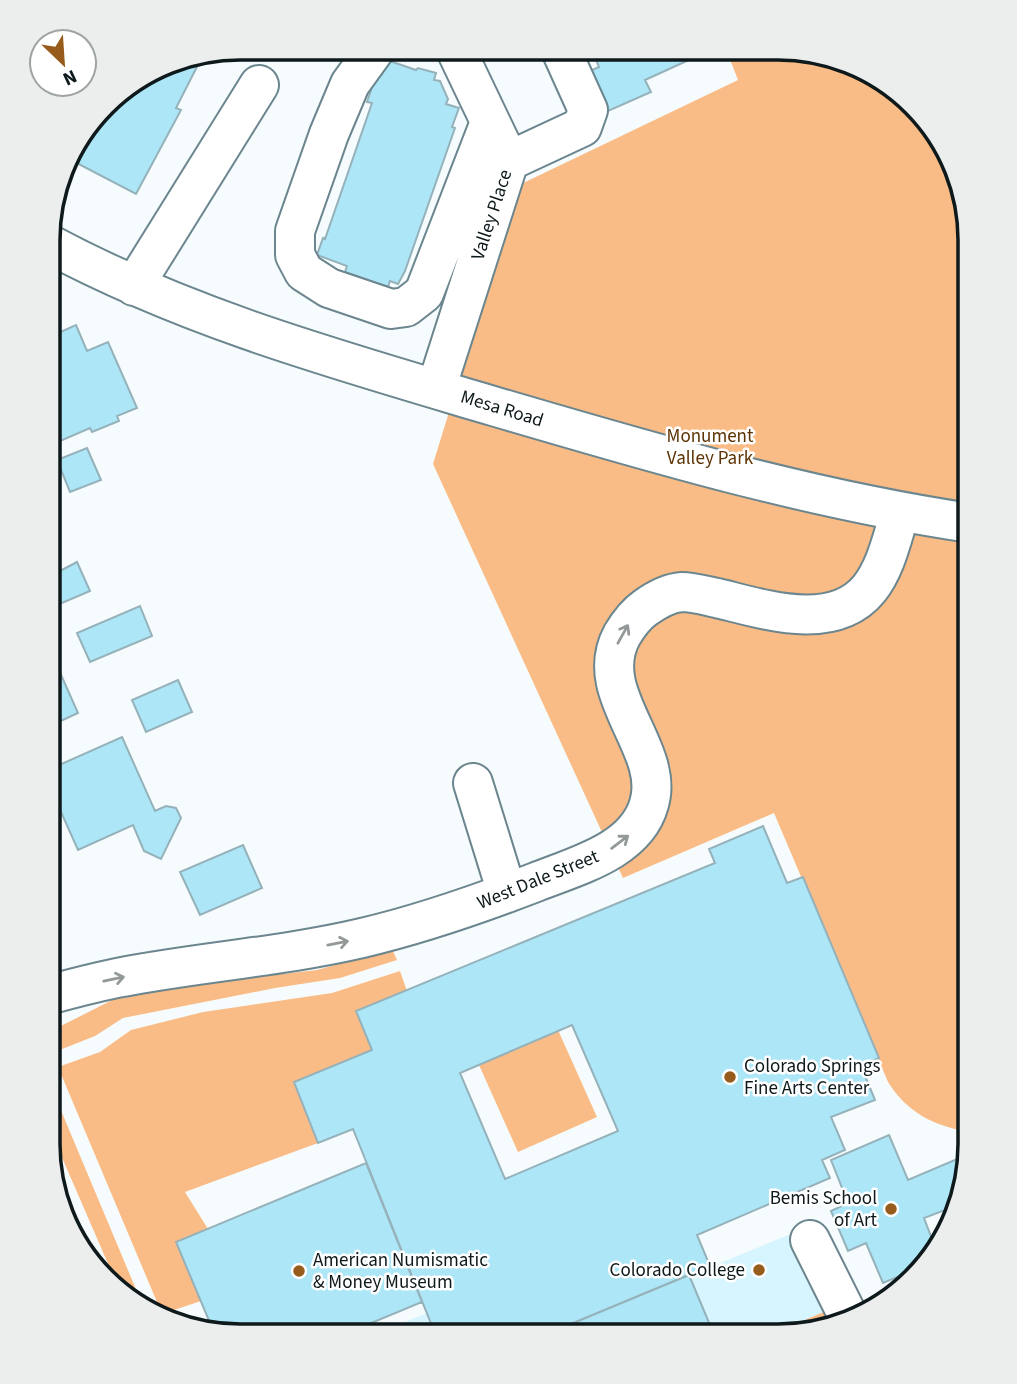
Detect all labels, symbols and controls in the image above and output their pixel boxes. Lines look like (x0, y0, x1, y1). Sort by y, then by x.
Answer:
north arrow (28, 28, 98, 98)
text: N (58, 62, 81, 92)
street label: Valley Place (465, 166, 519, 264)
street label: Mesa Road (457, 384, 547, 434)
park label: Monument Valley Park (667, 423, 754, 472)
one-way arrow (617, 625, 631, 645)
one-way arrow (611, 835, 630, 850)
street label: West Dale Street (473, 843, 603, 917)
one-way arrow (326, 935, 349, 949)
one-way arrow (102, 972, 125, 986)
place label: Colorado Springs Fine Arts Center (744, 1053, 881, 1102)
marker: Colorado Springs Fine Arts Center (722, 1069, 738, 1085)
place label: Bemis School of Art (770, 1185, 878, 1234)
marker: Bemis School of Art (883, 1201, 899, 1217)
place label: American Numismatic & Money Museum (313, 1247, 488, 1296)
place label: Colorado College (610, 1257, 745, 1284)
marker: Colorado College (751, 1262, 767, 1278)
marker: American Numismatic & Money Museum (291, 1263, 307, 1279)

